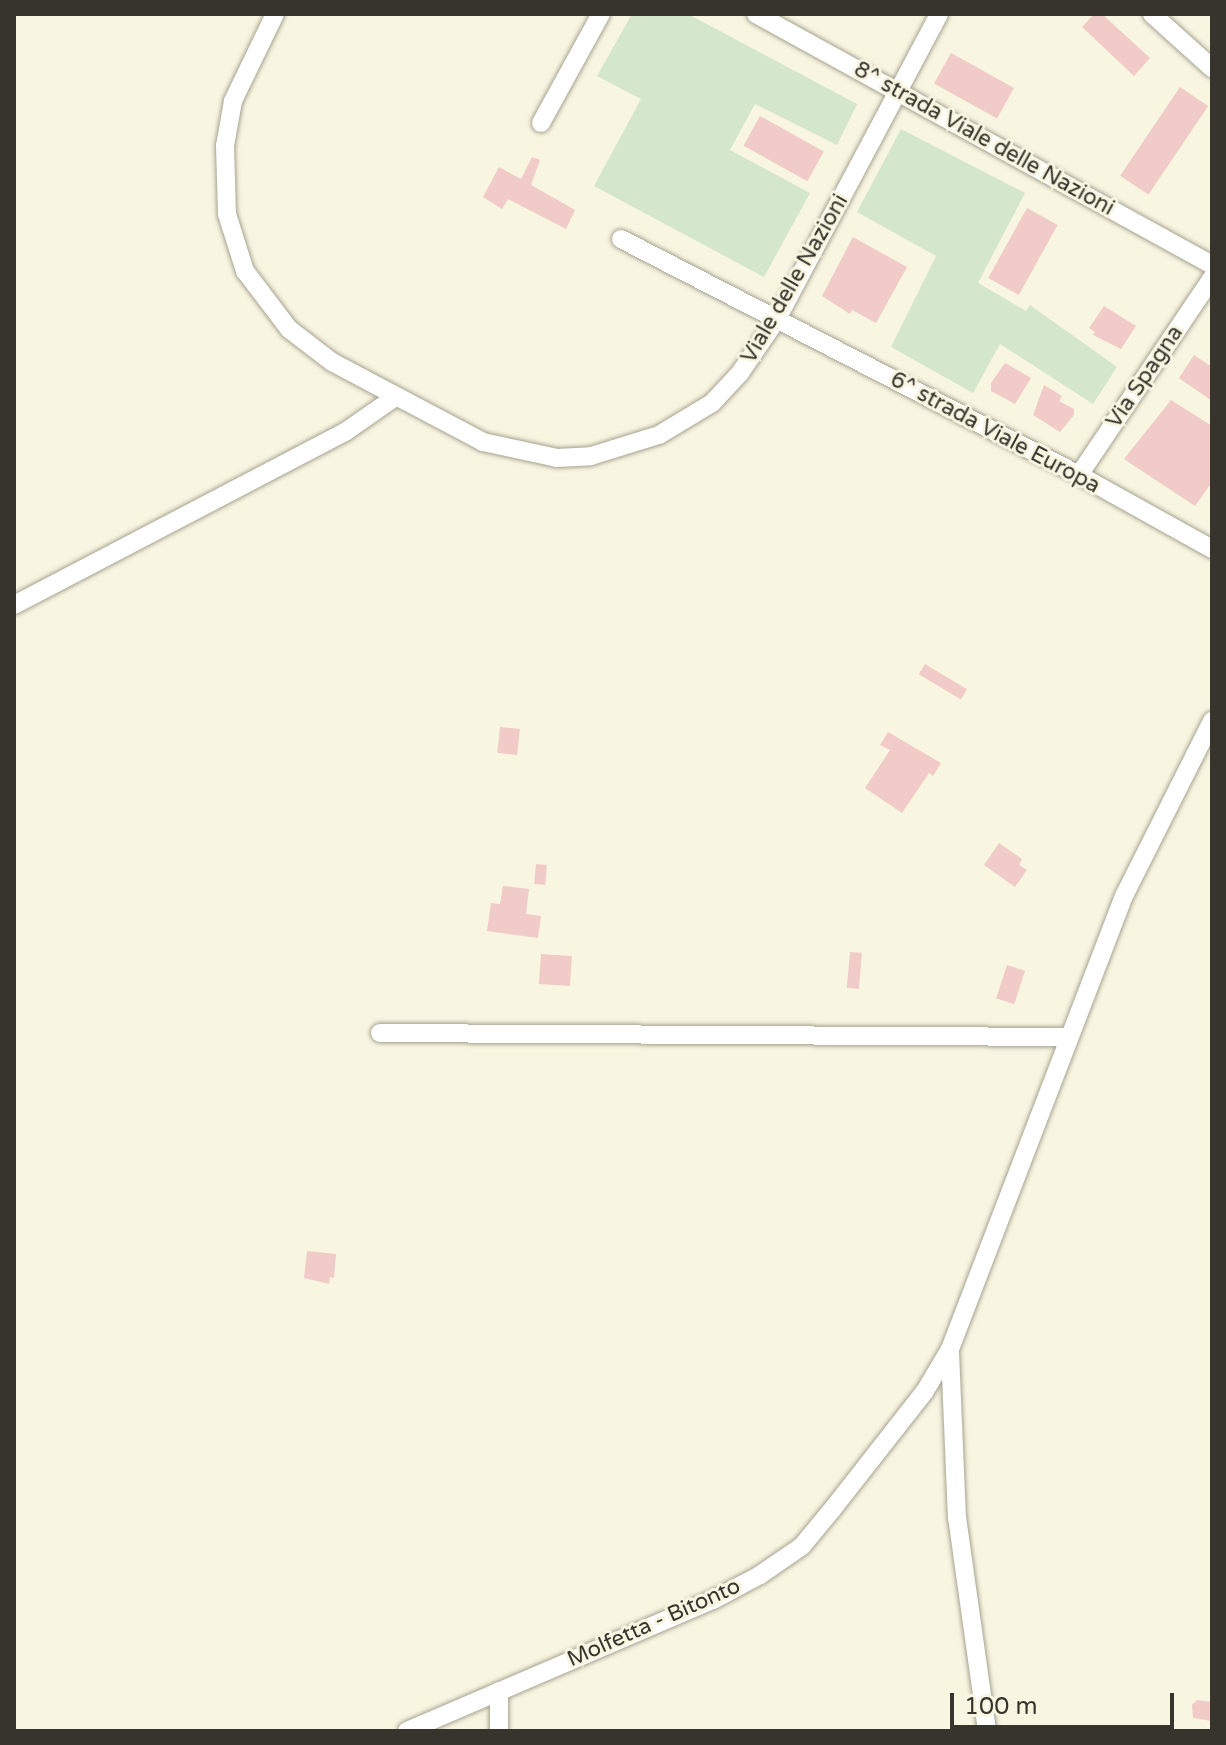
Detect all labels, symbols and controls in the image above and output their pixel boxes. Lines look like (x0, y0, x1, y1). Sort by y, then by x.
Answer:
street label: 8^ strada Viale delle Nazioni (849, 56, 1119, 222)
street label: Viale delle Nazioni (736, 190, 854, 368)
street label: Via Spagna (1101, 321, 1189, 433)
street label: 6^ strada Viale Europa (886, 366, 1104, 500)
street label: Molfetta - Bitonto (563, 1573, 745, 1673)
scale bar (954, 1677, 1178, 1727)
text: 100 m (964, 1692, 1038, 1721)

